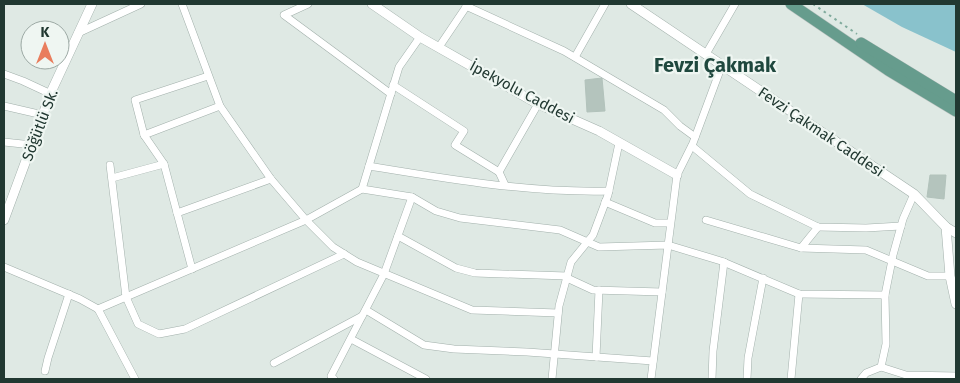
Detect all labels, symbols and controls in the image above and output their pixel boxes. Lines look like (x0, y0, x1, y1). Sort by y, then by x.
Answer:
north arrow (20, 20, 70, 70)
text: K (41, 24, 51, 41)
district label: Fevzi Çakmak (654, 53, 777, 78)
street label: İpekyolu Caddesi (467, 57, 577, 127)
street label: Fevzi Çakmak Caddesi (755, 83, 887, 181)
street label: Söğütlü Sk. (18, 87, 62, 163)

